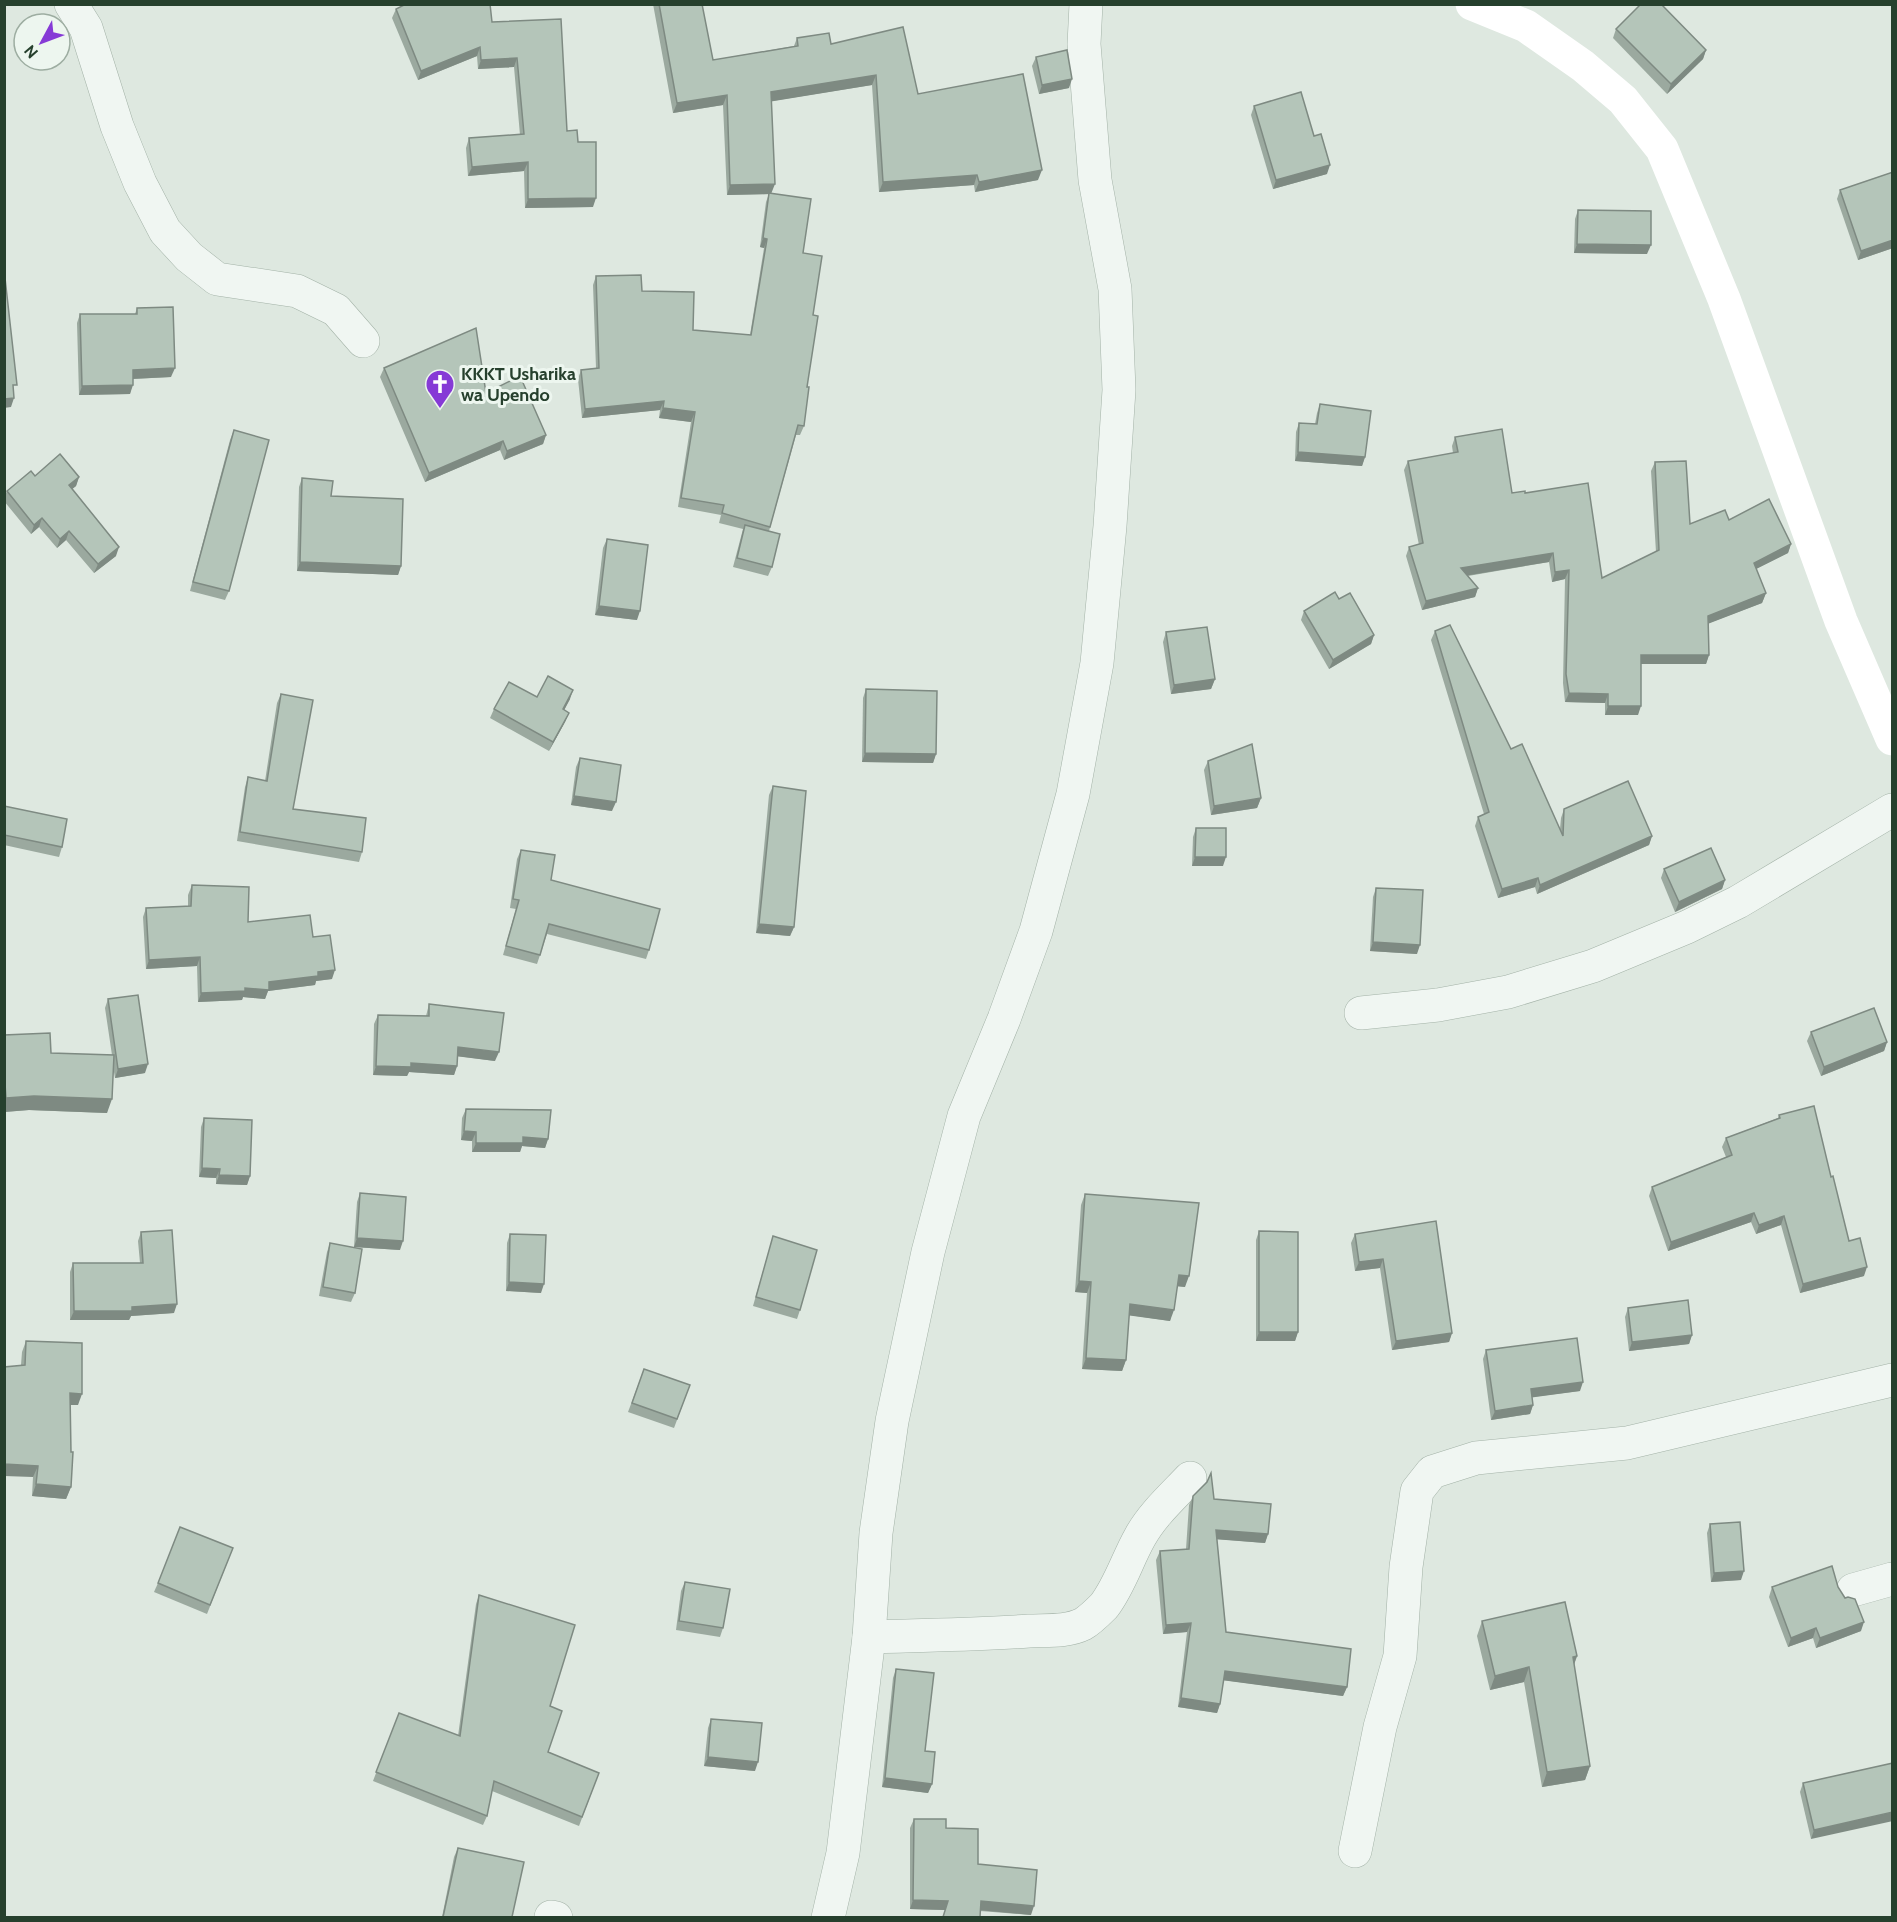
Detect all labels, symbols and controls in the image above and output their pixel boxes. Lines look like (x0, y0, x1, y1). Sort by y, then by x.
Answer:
north arrow (12, 12, 72, 72)
text: N (20, 41, 42, 62)
place label: KKKT Usharika wa Upendo (461, 363, 576, 406)
church icon: KKKT Usharika wa Upendo (424, 368, 456, 410)

